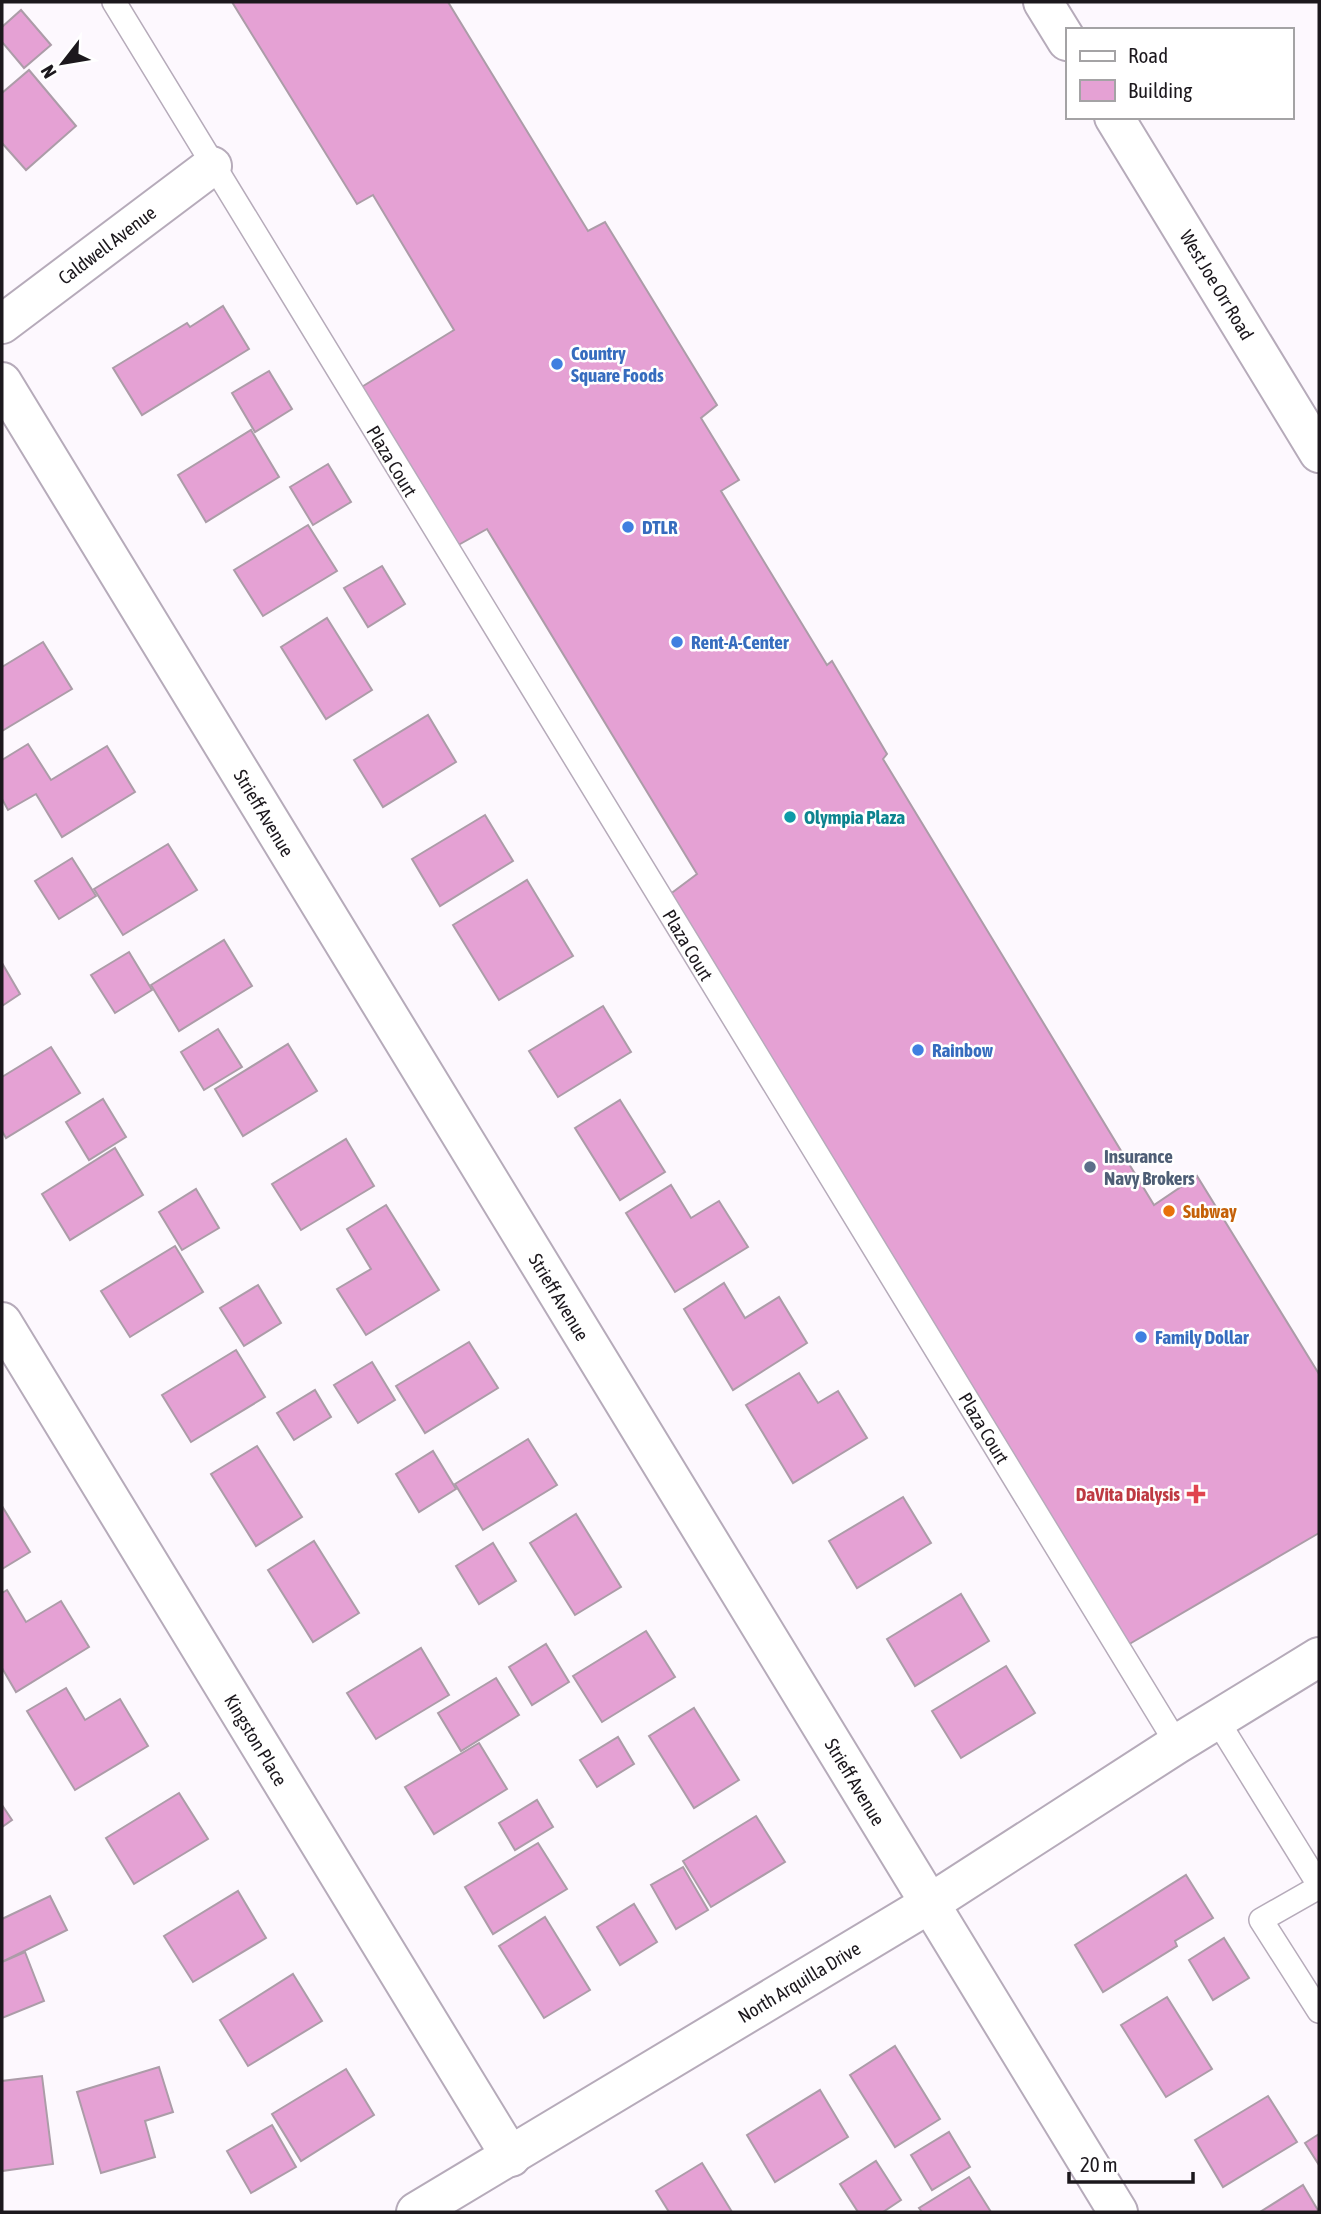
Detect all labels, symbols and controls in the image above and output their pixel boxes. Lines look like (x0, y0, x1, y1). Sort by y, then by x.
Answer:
north arrow (28, 28, 98, 98)
legend (1066, 28, 1293, 119)
text: Road (1128, 43, 1168, 67)
text: N (36, 61, 61, 82)
text: Building (1128, 78, 1192, 102)
street label: Caldwell Avenue (54, 201, 160, 289)
street label: West Joe Orr Road (1176, 226, 1258, 344)
place label: Country Square Foods (571, 342, 664, 386)
marker: Country Square Foods (549, 356, 565, 372)
street label: Plaza Court (362, 421, 422, 501)
place label: DTLR (642, 516, 678, 538)
marker: DTLR (620, 519, 636, 535)
place label: Rent-A-Center (691, 631, 789, 653)
marker: Rent-A-Center (669, 634, 685, 650)
street label: Strieff Avenue (229, 766, 299, 860)
place label: Olympia Plaza (804, 806, 905, 828)
marker: Olympia Plaza (782, 809, 798, 825)
street label: Plaza Court (658, 905, 718, 985)
place label: Rainbow (932, 1039, 994, 1061)
marker: Rainbow (910, 1042, 926, 1058)
place label: Insurance Navy Brokers (1104, 1145, 1195, 1189)
marker: Insurance Navy Brokers (1082, 1159, 1098, 1175)
place label: Subway (1183, 1200, 1237, 1222)
marker: Subway (1161, 1203, 1177, 1219)
street label: Strieff Avenue (524, 1250, 594, 1344)
place label: Family Dollar (1155, 1326, 1249, 1348)
marker: Family Dollar (1133, 1329, 1149, 1345)
street label: Plaza Court (954, 1388, 1014, 1468)
place label: DaVita Dialysis (1076, 1483, 1180, 1505)
marker: DaVita Dialysis (1186, 1484, 1206, 1504)
street label: Kingston Place (220, 1690, 292, 1790)
street label: Strieff Avenue (820, 1735, 890, 1829)
street label: North Arquilla Drive (734, 1937, 864, 2027)
scale bar (1069, 2140, 1193, 2184)
text: 20 m (1080, 2152, 1118, 2176)

